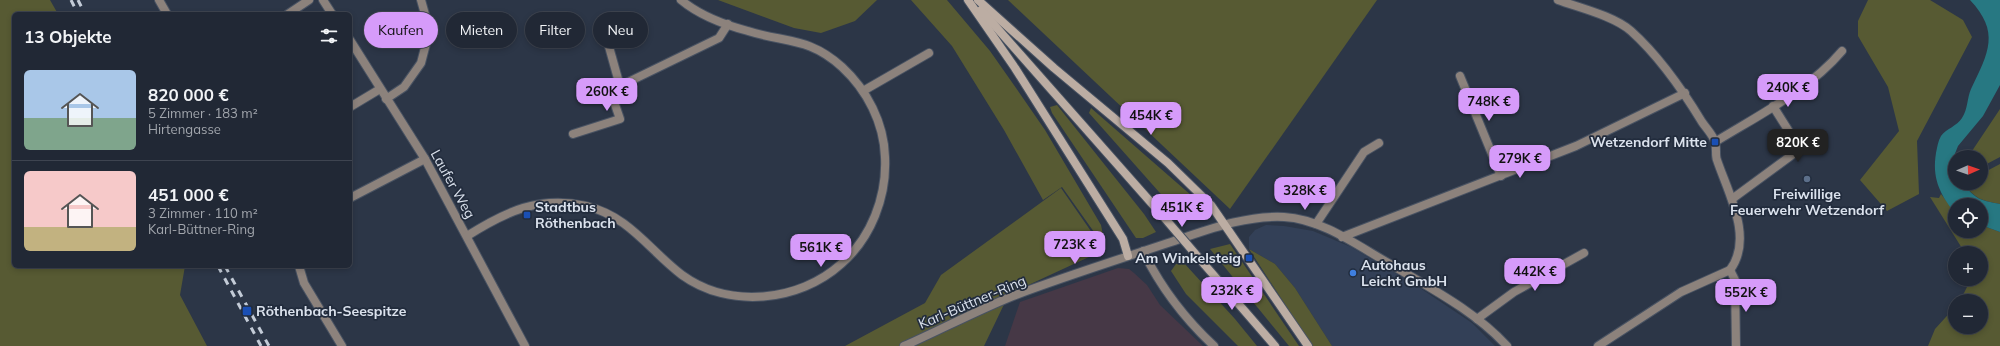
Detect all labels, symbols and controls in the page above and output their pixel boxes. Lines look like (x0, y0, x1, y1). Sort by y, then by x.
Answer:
chip: Kaufen (364, 12, 438, 48)
chip: Mieten (446, 12, 517, 48)
chip: Filter (525, 12, 585, 48)
chip: Neu (593, 12, 648, 48)
icon: filters (318, 25, 340, 47)
text: 13 Objekte (24, 26, 112, 47)
pin: 240K € (1755, 74, 1821, 108)
pin: 260K € (574, 78, 640, 112)
text: 240K € (1766, 79, 1810, 95)
text: 260K € (585, 83, 629, 99)
text: 820 000 € (148, 84, 229, 105)
icon: home (56, 86, 104, 134)
pin: 748K € (1456, 88, 1522, 122)
text: 748K € (1467, 93, 1511, 109)
pin: 454K € (1118, 102, 1184, 136)
text: 5 Zimmer · 183 m² (148, 105, 258, 121)
text: 454K € (1129, 107, 1173, 123)
text: Hirtengasse (148, 121, 221, 137)
pin: 820K € (1765, 129, 1831, 163)
place label: Wetzendorf Mitte (1590, 133, 1707, 151)
text: 820K € (1776, 134, 1820, 150)
marker: Wetzendorf Mitte (1710, 137, 1720, 147)
pin: 279K € (1487, 145, 1553, 179)
street label: Laufer Weg (427, 146, 479, 222)
text: 279K € (1498, 150, 1542, 166)
north arrow (1948, 150, 1988, 190)
map controls (1948, 150, 1988, 334)
marker: Freiwillige Feuerwehr Wetzendorf (1802, 174, 1812, 184)
pin: 328K € (1272, 177, 1338, 211)
text: 328K € (1283, 182, 1327, 198)
text: 451 000 € (148, 184, 229, 205)
place label: Freiwillige Feuerwehr Wetzendorf (1730, 185, 1885, 219)
icon: home (56, 187, 104, 235)
pin: 451K € (1149, 194, 1215, 228)
place label: Stadtbus Röthenbach (535, 198, 616, 232)
button: locate (1948, 198, 1988, 238)
text: 451K € (1160, 199, 1204, 215)
text: 3 Zimmer · 110 m² (148, 205, 258, 221)
marker: Stadtbus Röthenbach (522, 210, 532, 220)
text: Karl-Büttner-Ring (148, 221, 255, 237)
pin: 723K € (1042, 231, 1108, 265)
pin: 561K € (788, 234, 854, 268)
text: 723K € (1053, 236, 1097, 252)
text: 561K € (799, 239, 843, 255)
button: + (1948, 246, 1988, 286)
place label: Am Winkelsteig (1135, 249, 1241, 267)
marker: Am Winkelsteig (1244, 253, 1254, 263)
place label: Autohaus Leicht GmbH (1361, 256, 1447, 290)
pin: 442K € (1502, 258, 1568, 292)
text: 442K € (1513, 263, 1557, 279)
marker: Autohaus Leicht GmbH (1348, 268, 1358, 278)
street label: Karl-Büttner-Ring (915, 271, 1029, 333)
pin: 232K € (1199, 277, 1265, 311)
pin: 552K € (1713, 279, 1779, 313)
text: 232K € (1210, 282, 1254, 298)
text: 552K € (1724, 284, 1768, 300)
button: − (1948, 294, 1988, 334)
place label: Röthenbach-Seespitze (256, 302, 407, 320)
marker: Röthenbach-Seespitze (241, 305, 253, 317)

